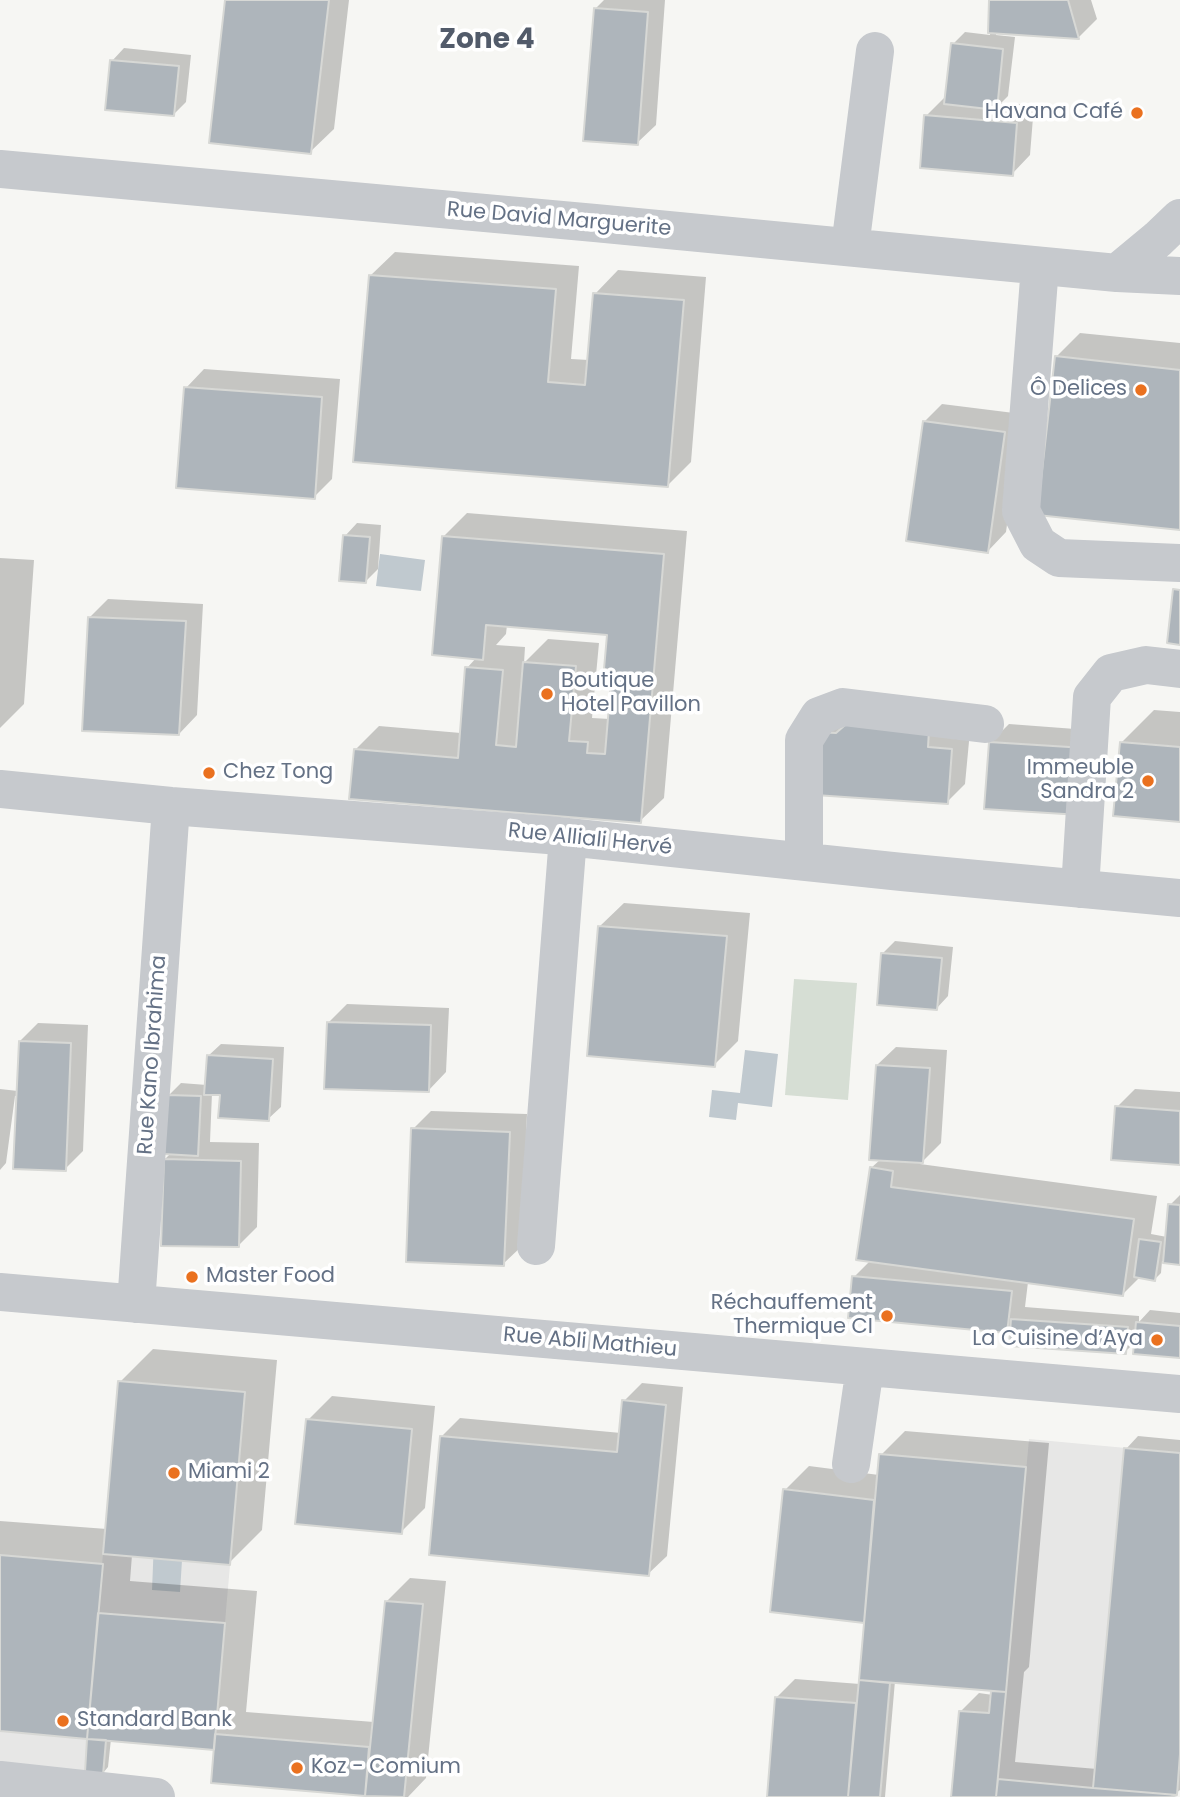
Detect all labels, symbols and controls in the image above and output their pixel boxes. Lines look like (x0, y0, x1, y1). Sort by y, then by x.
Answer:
district label: Zone 4 (439, 24, 535, 58)
place label: Havana Café (985, 100, 1123, 126)
marker: Havana Café (1129, 105, 1145, 121)
street label: Rue David Marguerite (446, 198, 672, 242)
place label: Ô Delices (1030, 377, 1127, 403)
marker: Ô Delices (1133, 382, 1149, 398)
place label: Boutique Hotel Pavillon (561, 669, 701, 719)
marker: Boutique Hotel Pavillon (539, 686, 555, 702)
place label: Immeuble Sandra 2 (1027, 756, 1134, 806)
place label: Chez Tong (223, 760, 333, 786)
marker: Chez Tong (201, 765, 217, 781)
marker: Immeuble Sandra 2 (1140, 773, 1156, 789)
street label: Rue Alliali Hervé (507, 819, 673, 861)
street label: Rue Kano Ibrahima (133, 954, 173, 1156)
place label: Master Food (206, 1264, 335, 1290)
marker: Master Food (184, 1269, 200, 1285)
place label: Réchauffement Thermique CI (711, 1291, 873, 1341)
marker: Réchauffement Thermique CI (879, 1308, 895, 1324)
street label: Rue Abli Mathieu (502, 1323, 678, 1363)
place label: La Cuisine d’Aya (972, 1327, 1143, 1353)
marker: La Cuisine d’Aya (1149, 1332, 1165, 1348)
place label: Miami 2 (188, 1460, 270, 1486)
marker: Miami 2 (166, 1465, 182, 1481)
place label: Standard Bank (77, 1708, 232, 1734)
marker: Standard Bank (55, 1713, 71, 1729)
place label: Koz - Comium (311, 1755, 461, 1781)
marker: Koz - Comium (289, 1760, 305, 1776)

